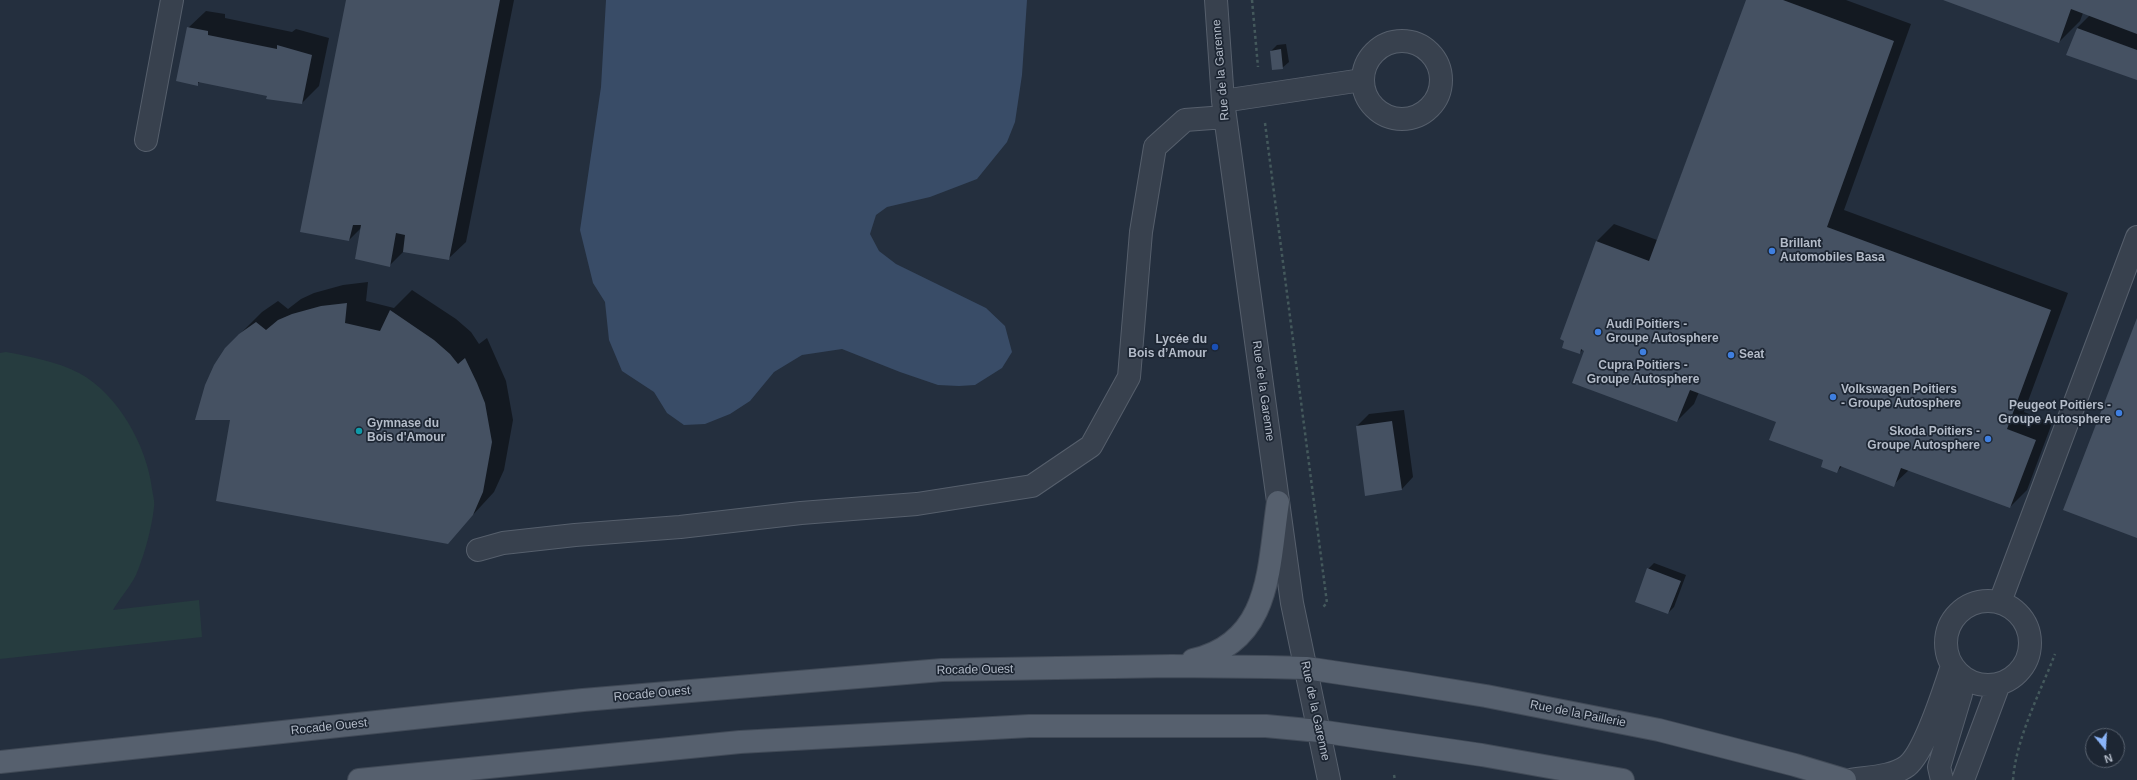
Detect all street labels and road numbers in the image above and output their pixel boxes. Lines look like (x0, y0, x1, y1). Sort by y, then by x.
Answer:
street label: Rue de la Garenne (1209, 19, 1233, 121)
street label: Rue de la Garenne (1249, 340, 1277, 442)
street label: Rue de la Garenne (1297, 660, 1333, 762)
street label: Rocade Ouest (937, 662, 1013, 678)
street label: Rocade Ouest (613, 683, 691, 705)
street label: Rue de la Paillerie (1529, 698, 1627, 730)
street label: Rocade Ouest (290, 716, 368, 738)

